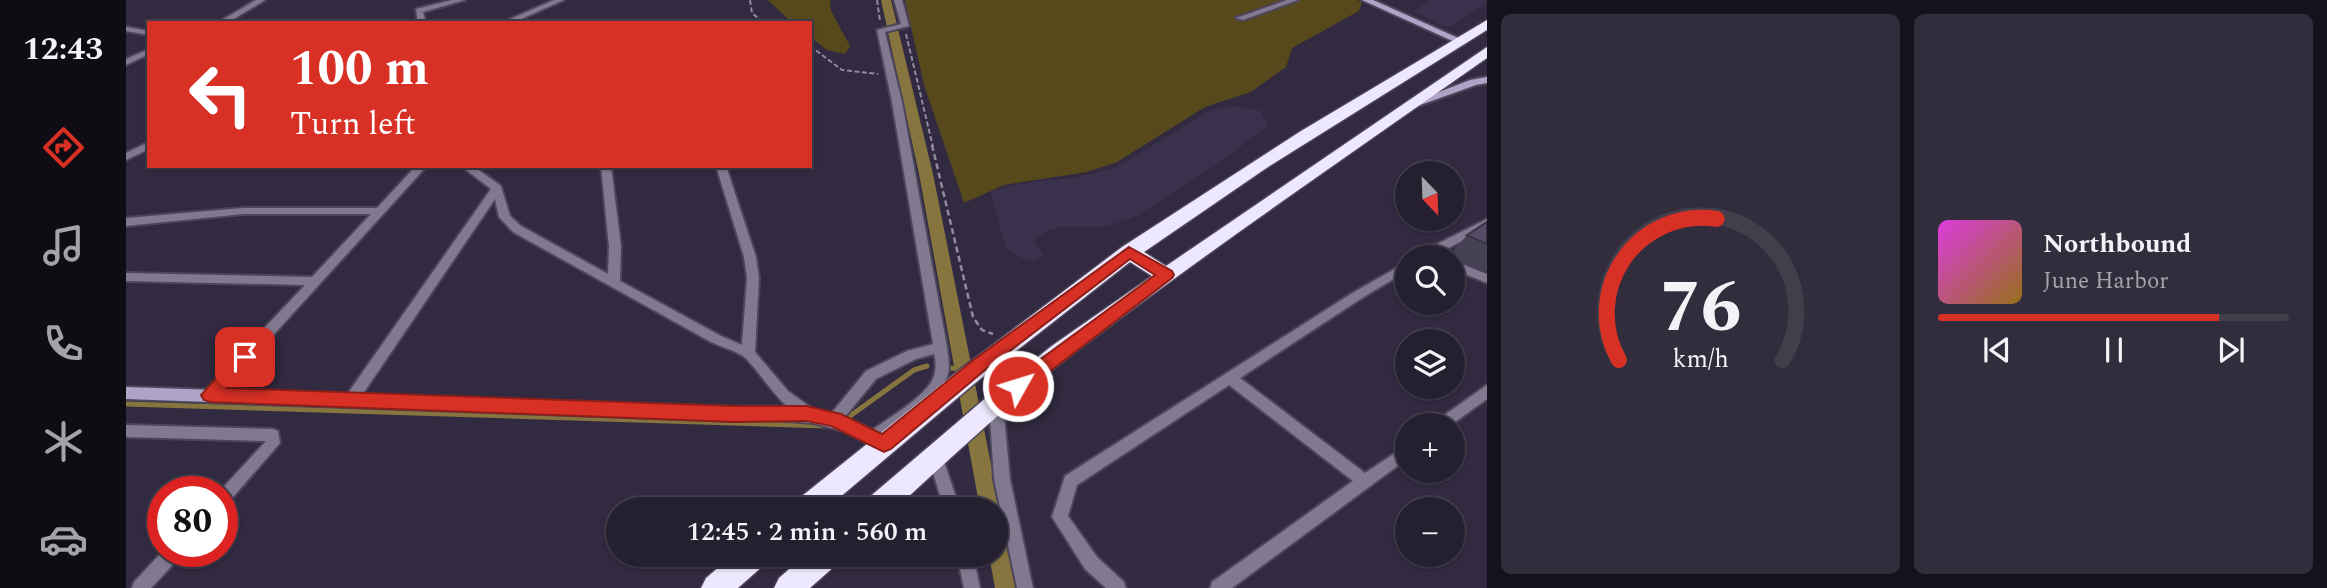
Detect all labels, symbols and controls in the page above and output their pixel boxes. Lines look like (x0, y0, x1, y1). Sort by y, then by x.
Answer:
text: 12:43 (23, 25, 103, 74)
text: 100 m (290, 32, 429, 107)
icon: left (175, 49, 266, 140)
text: Turn left (290, 100, 416, 149)
icon: directions (39, 123, 88, 172)
north arrow (1395, 161, 1465, 231)
map controls (1395, 161, 1465, 567)
icon: music (39, 221, 88, 270)
text: Northbound (2043, 224, 2191, 264)
button: search (1395, 245, 1465, 315)
text: 76 (1660, 253, 1741, 364)
text: June Harbor (2043, 264, 2168, 299)
icon: phone (39, 319, 88, 368)
pin (215, 327, 275, 387)
button: layers (1395, 329, 1465, 399)
icon: previous (1978, 331, 2016, 369)
icon: pause (2095, 331, 2133, 369)
icon: next (2212, 331, 2250, 369)
icon: arrive (226, 338, 264, 376)
text: km/h (1672, 341, 1729, 379)
position arrow (981, 349, 1055, 423)
button: + (1395, 413, 1465, 483)
icon: climate (39, 417, 88, 466)
speed limit sign: 80 (147, 476, 238, 567)
button: − (1395, 497, 1465, 567)
text: 12:45 · 2 min · 560 m (687, 512, 927, 552)
icon: car (39, 515, 88, 564)

